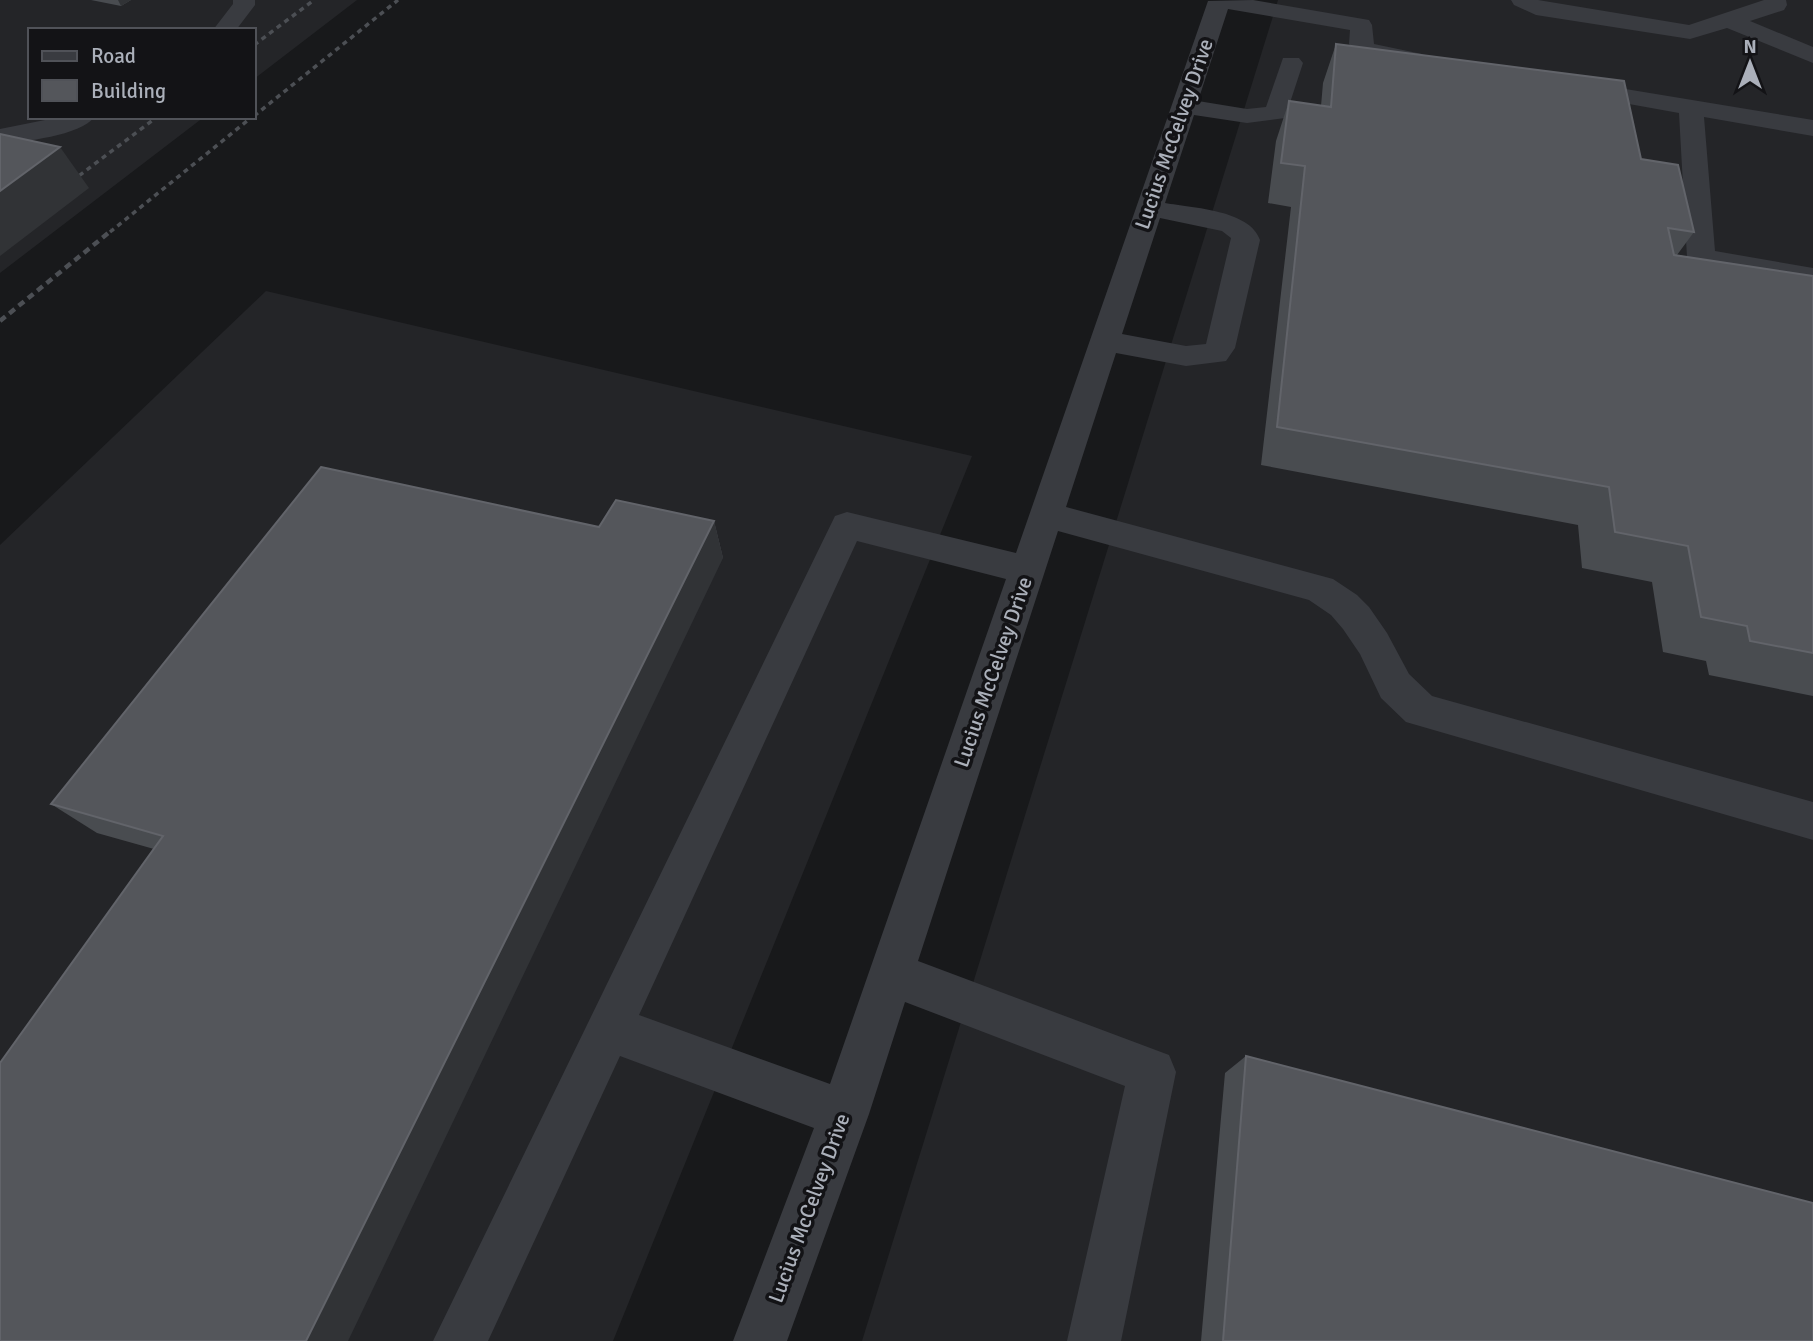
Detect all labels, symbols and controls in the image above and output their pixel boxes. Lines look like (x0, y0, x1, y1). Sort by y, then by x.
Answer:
legend (28, 28, 256, 119)
north arrow (1715, 28, 1785, 98)
street label: Lucius McCelvey Drive (1129, 35, 1219, 233)
text: N (1743, 35, 1757, 59)
text: Road (91, 43, 136, 69)
text: Building (91, 78, 166, 104)
street label: Lucius McCelvey Drive (948, 573, 1038, 771)
street label: Lucius McCelvey Drive (763, 1110, 855, 1306)

